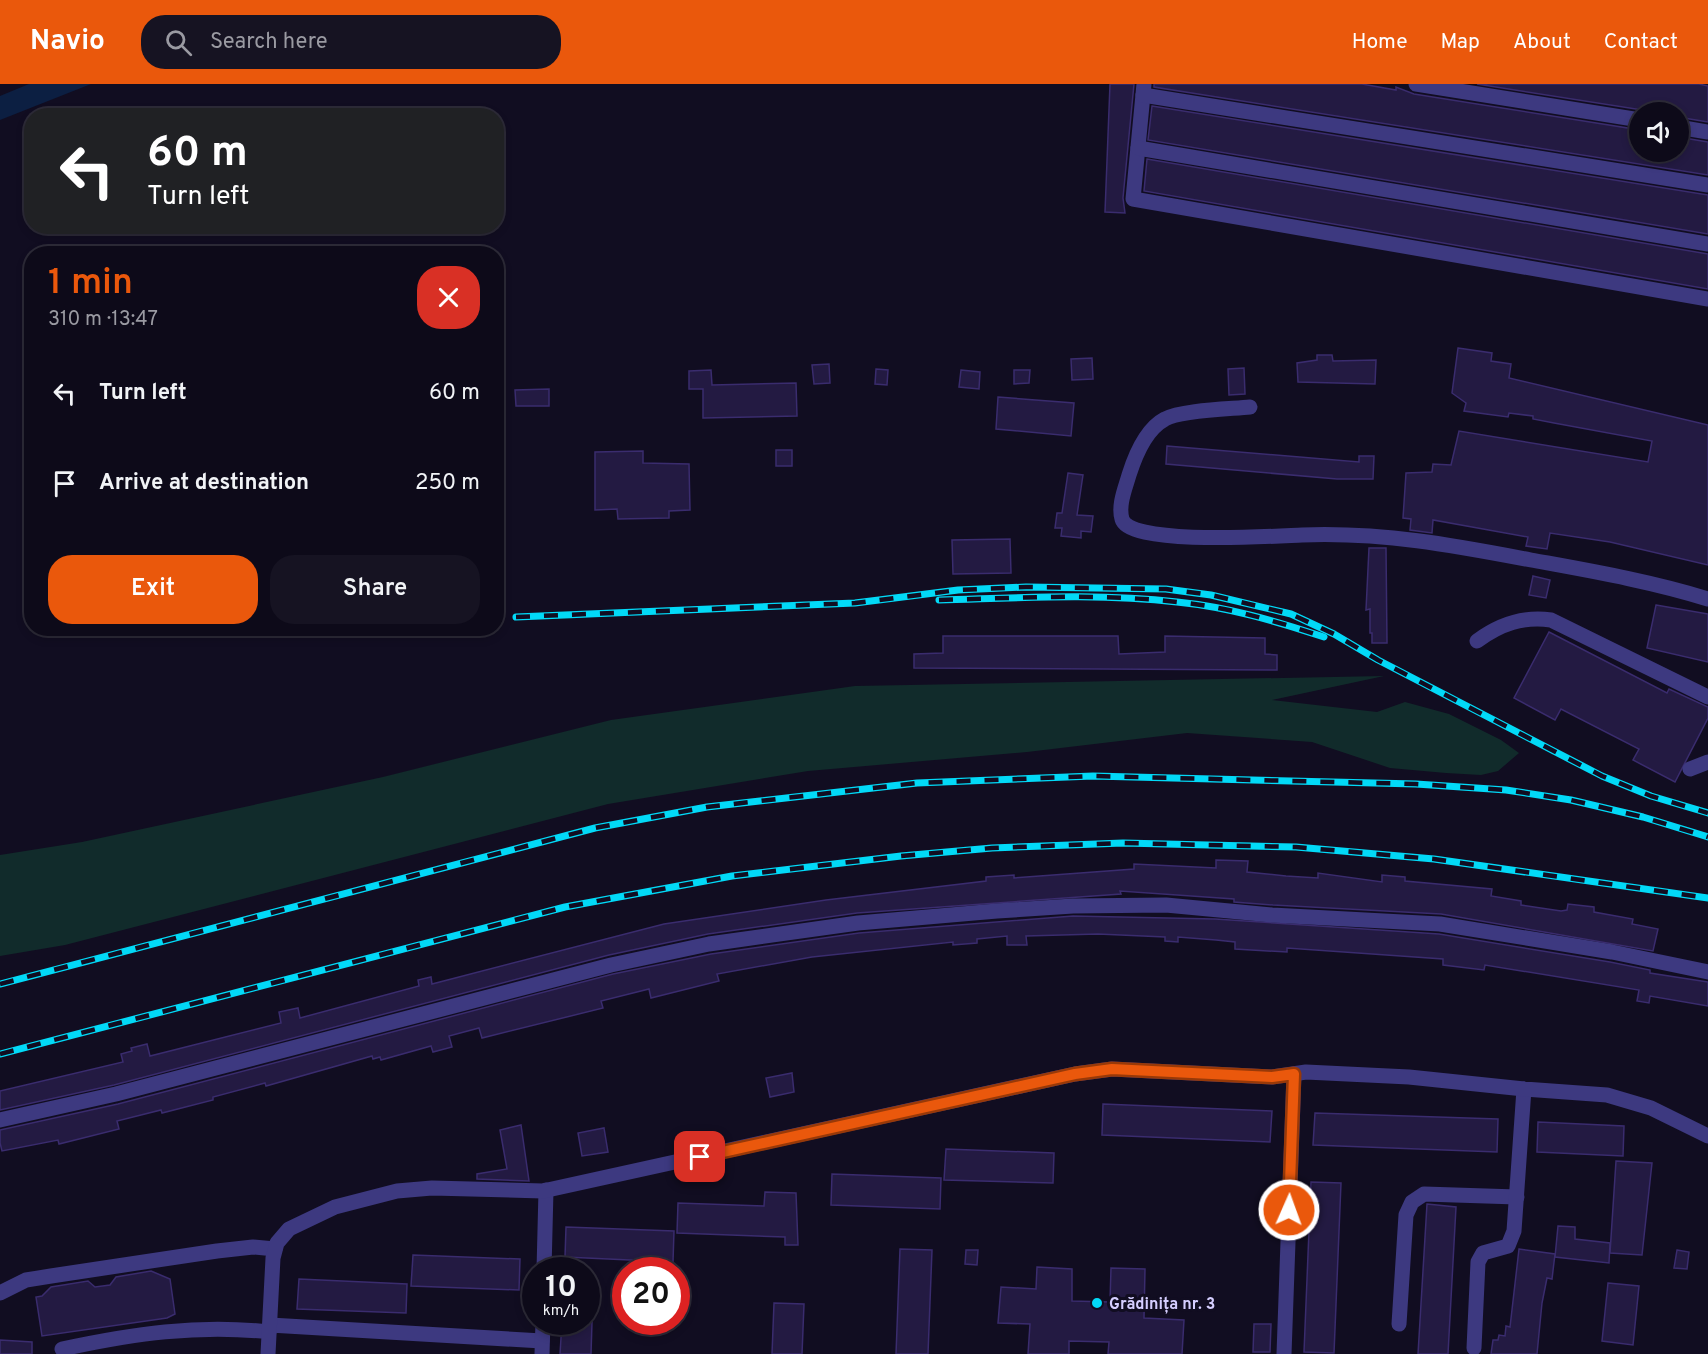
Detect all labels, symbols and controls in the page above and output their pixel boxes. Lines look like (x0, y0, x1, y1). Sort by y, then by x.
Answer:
search box (141, 15, 561, 69)
text: Navio (30, 24, 105, 60)
icon: search (162, 26, 195, 59)
text: Search here (210, 29, 327, 56)
text: Home (1352, 29, 1408, 56)
text: Map (1441, 29, 1480, 56)
text: About (1513, 29, 1571, 56)
text: Contact (1604, 29, 1678, 56)
map controls (1629, 102, 1689, 162)
button: sound (1629, 102, 1689, 162)
text: 60 m (147, 128, 248, 181)
icon: left (48, 132, 126, 210)
text: Turn left (147, 180, 249, 214)
text: 1 min (48, 261, 133, 307)
button: close (417, 266, 480, 329)
text: 310 m · 13:47 (48, 307, 158, 333)
icon: left (48, 377, 81, 410)
text: Turn left (99, 380, 187, 407)
text: 60 m (429, 380, 480, 407)
icon: arrive (48, 467, 81, 500)
text: Arrive at destination (99, 470, 309, 497)
text: 250 m (415, 470, 480, 497)
button: Exit (48, 555, 258, 624)
button: Share (270, 555, 480, 624)
pin (674, 1131, 725, 1182)
icon: arrive (683, 1140, 716, 1173)
position arrow (1257, 1178, 1321, 1242)
speed limit sign: 20 (612, 1257, 690, 1335)
text: 10 (545, 1270, 577, 1307)
place label: Grădinița nr. 3 (1109, 1295, 1215, 1315)
marker: Grădinița nr. 3 (1090, 1296, 1104, 1310)
text: km/h (543, 1302, 579, 1321)

